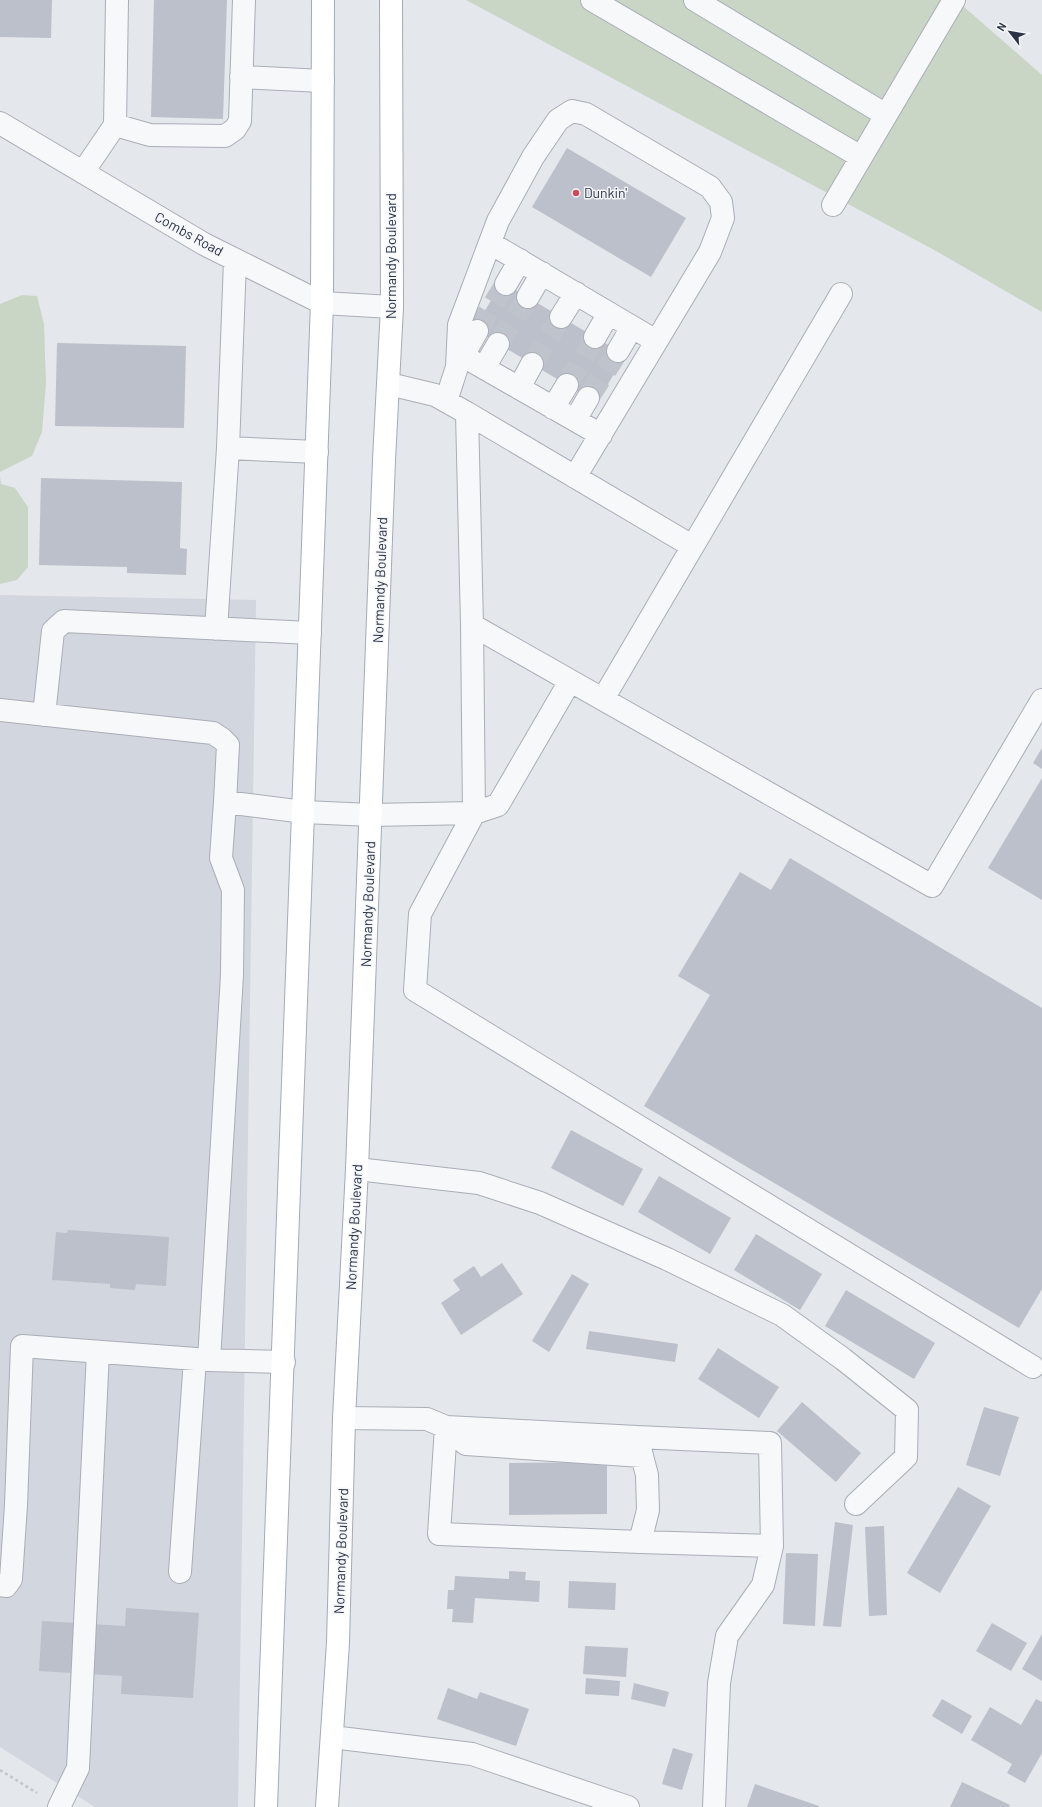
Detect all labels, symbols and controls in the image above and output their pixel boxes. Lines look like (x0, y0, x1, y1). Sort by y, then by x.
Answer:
north arrow (990, 12, 1030, 52)
text: N (994, 20, 1008, 33)
place label: Dunkin' (584, 184, 627, 201)
marker: Dunkin' (571, 188, 581, 198)
street label: Normandy Boulevard (382, 193, 399, 319)
street label: Combs Road (152, 208, 227, 259)
street label: Normandy Boulevard (369, 517, 390, 643)
street label: Normandy Boulevard (357, 841, 378, 967)
street label: Normandy Boulevard (342, 1164, 365, 1290)
street label: Normandy Boulevard (330, 1488, 351, 1614)

